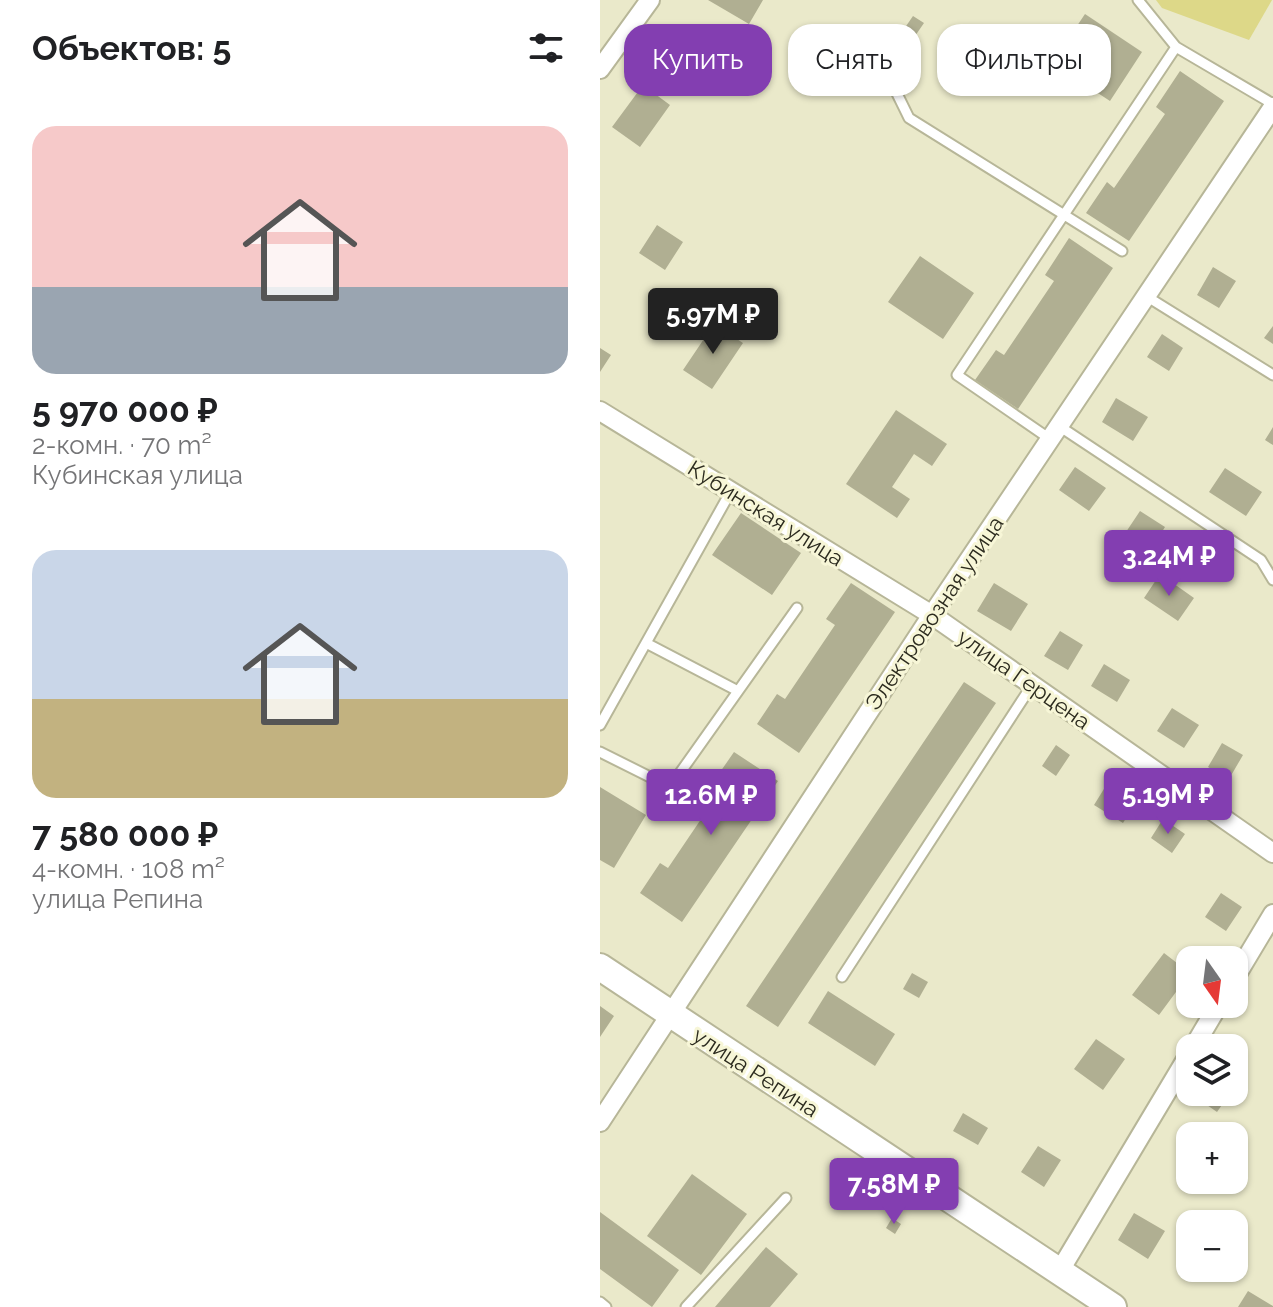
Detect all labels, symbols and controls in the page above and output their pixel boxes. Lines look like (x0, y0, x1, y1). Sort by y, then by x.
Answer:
chip: Купить (624, 24, 772, 96)
chip: Снять (788, 24, 921, 96)
chip: Фильтры (937, 24, 1111, 96)
icon: filters (524, 26, 568, 70)
text: Объектов: 5 (32, 28, 231, 68)
icon: home (228, 178, 372, 322)
pin: 5.97M ₽ (639, 288, 787, 356)
text: 5.97M ₽ (666, 299, 760, 329)
text: 5 970 000 ₽ (32, 390, 218, 430)
text: 2-комн. · 70 m² (32, 430, 212, 460)
street label: Кубинская улица (683, 455, 849, 571)
text: Кубинская улица (32, 460, 243, 490)
street label: Электровозная улица (859, 511, 1009, 715)
pin: 3.24M ₽ (1095, 530, 1243, 598)
text: 3.24M ₽ (1122, 541, 1216, 571)
icon: home (228, 602, 372, 746)
street label: улица Герцена (953, 624, 1095, 734)
pin: 5.19M ₽ (1094, 768, 1242, 836)
pin: 12.6M ₽ (637, 769, 785, 837)
text: 5.19M ₽ (1122, 779, 1214, 809)
text: 12.6M ₽ (665, 780, 757, 810)
text: 7 580 000 ₽ (32, 814, 218, 854)
text: 4-комн. · 108 m² (32, 854, 225, 884)
text: улица Репина (32, 884, 203, 914)
north arrow (1176, 946, 1248, 1018)
map controls (1176, 946, 1248, 1282)
street label: улица Репина (688, 1022, 824, 1122)
button: layers (1176, 1034, 1248, 1106)
button: + (1176, 1122, 1248, 1194)
pin: 7.58M ₽ (820, 1158, 968, 1226)
text: 7.58M ₽ (848, 1169, 940, 1199)
button: − (1176, 1210, 1248, 1282)

